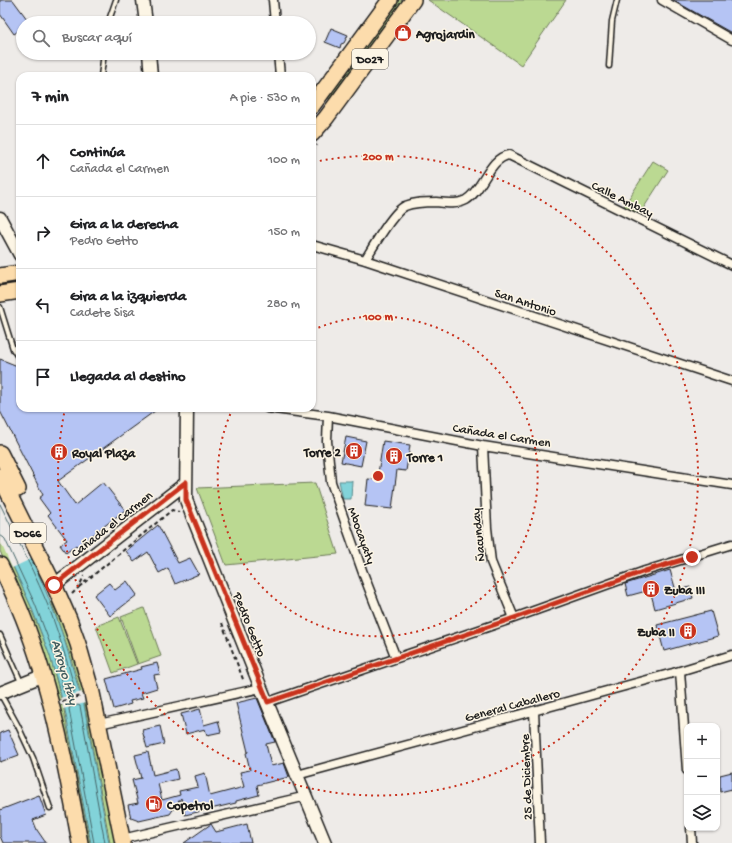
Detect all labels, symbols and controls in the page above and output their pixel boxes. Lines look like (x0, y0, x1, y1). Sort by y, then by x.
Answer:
search box (16, 16, 316, 60)
shop icon: Agrojardin (393, 23, 413, 43)
icon: search (30, 27, 52, 49)
place label: Agrojardin (415, 28, 475, 43)
text: Buscar aquí (62, 29, 132, 47)
road number: D027 (352, 49, 388, 69)
text: 7 min (32, 88, 69, 108)
text: A pie · 530 m (230, 91, 300, 106)
text: Continúa (70, 144, 125, 162)
icon: ahead (32, 150, 54, 172)
text: 200 m (363, 151, 394, 165)
text: 100 m (268, 153, 300, 168)
text: Cañada el Carmen (70, 162, 169, 177)
street label: Calle Ambay (588, 179, 656, 222)
text: Gira a la derecha (70, 216, 178, 234)
icon: right (32, 222, 54, 244)
text: 150 m (268, 225, 300, 240)
text: Pedro Getto (70, 234, 138, 249)
street label: San Antonio (492, 286, 558, 320)
text: Gira a la izquierda (70, 288, 186, 306)
icon: left (32, 294, 54, 316)
text: 280 m (267, 297, 300, 312)
text: Cadete Sisa (70, 306, 135, 321)
text: 100 m (362, 311, 393, 325)
icon: arrive (32, 366, 54, 388)
text: Llegada al destino (70, 368, 186, 386)
street label: Cañada el Carmen (451, 421, 553, 452)
building icon: Torre 2 (344, 441, 364, 461)
building icon: Royal Plaza (49, 442, 69, 462)
place label: Torre 2 (303, 446, 342, 461)
building icon: Torre 1 (384, 446, 404, 466)
place label: Royal Plaza (71, 447, 136, 462)
place label: Torre 1 (406, 451, 443, 466)
centre of rings (371, 469, 385, 483)
street label: Cañada el Carmen (69, 488, 157, 561)
street label: Mbocayaty (343, 505, 378, 567)
street label: Ñacunday (469, 507, 490, 562)
road number: D066 (10, 523, 46, 543)
route end (683, 548, 701, 566)
route start (45, 576, 63, 594)
building icon: Zuba III (641, 579, 661, 599)
place label: Zuba III (664, 584, 705, 599)
street label: Pedro Getto (229, 590, 269, 660)
building icon: Zuba II (678, 621, 698, 641)
place label: Zuba II (637, 626, 675, 641)
water label: Arroyo Itay (46, 638, 81, 708)
street label: General Caballero (464, 686, 562, 726)
map controls (684, 723, 720, 831)
button: + (684, 723, 720, 759)
street label: 25 de Diciembre (518, 733, 537, 820)
button: − (684, 759, 720, 795)
fuel station icon: Copetrol (144, 794, 164, 814)
button: layers (684, 795, 720, 831)
place label: Copetrol (166, 799, 214, 815)

